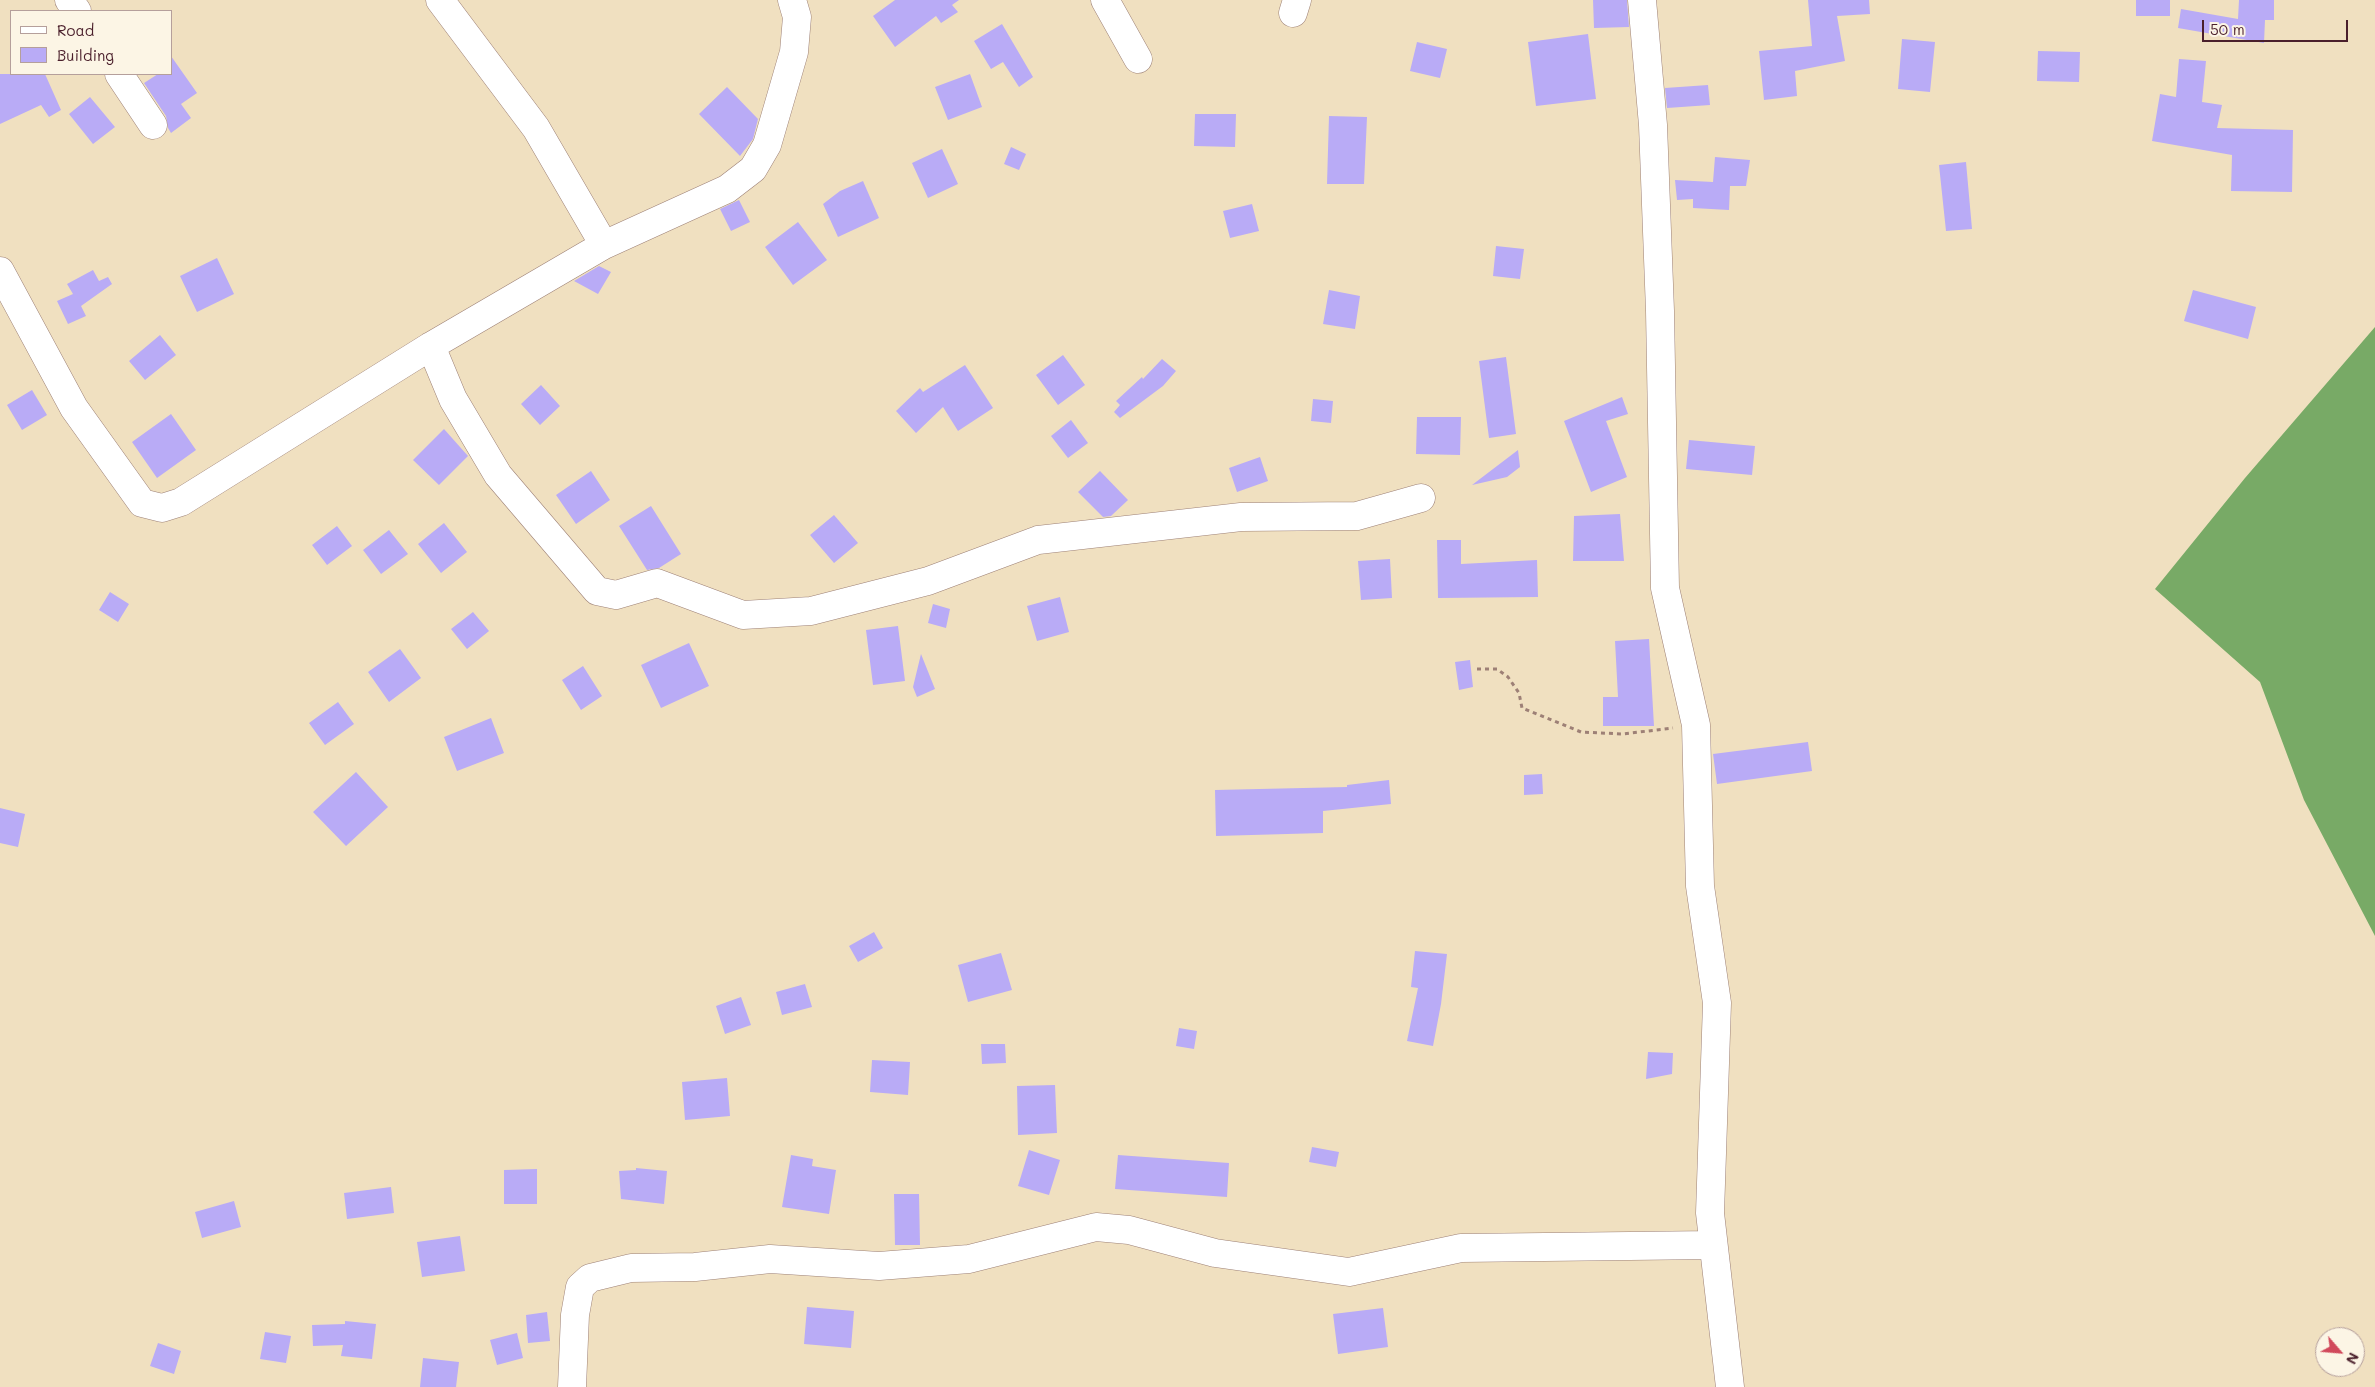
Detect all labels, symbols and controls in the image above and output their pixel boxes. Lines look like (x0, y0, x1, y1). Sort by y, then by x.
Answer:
legend (10, 10, 172, 75)
scale bar (2205, 10, 2351, 42)
text: 50 m (2210, 19, 2245, 39)
text: Road (57, 20, 94, 40)
text: Building (57, 45, 114, 65)
north arrow (2315, 1327, 2365, 1377)
text: N (2342, 1350, 2364, 1368)

